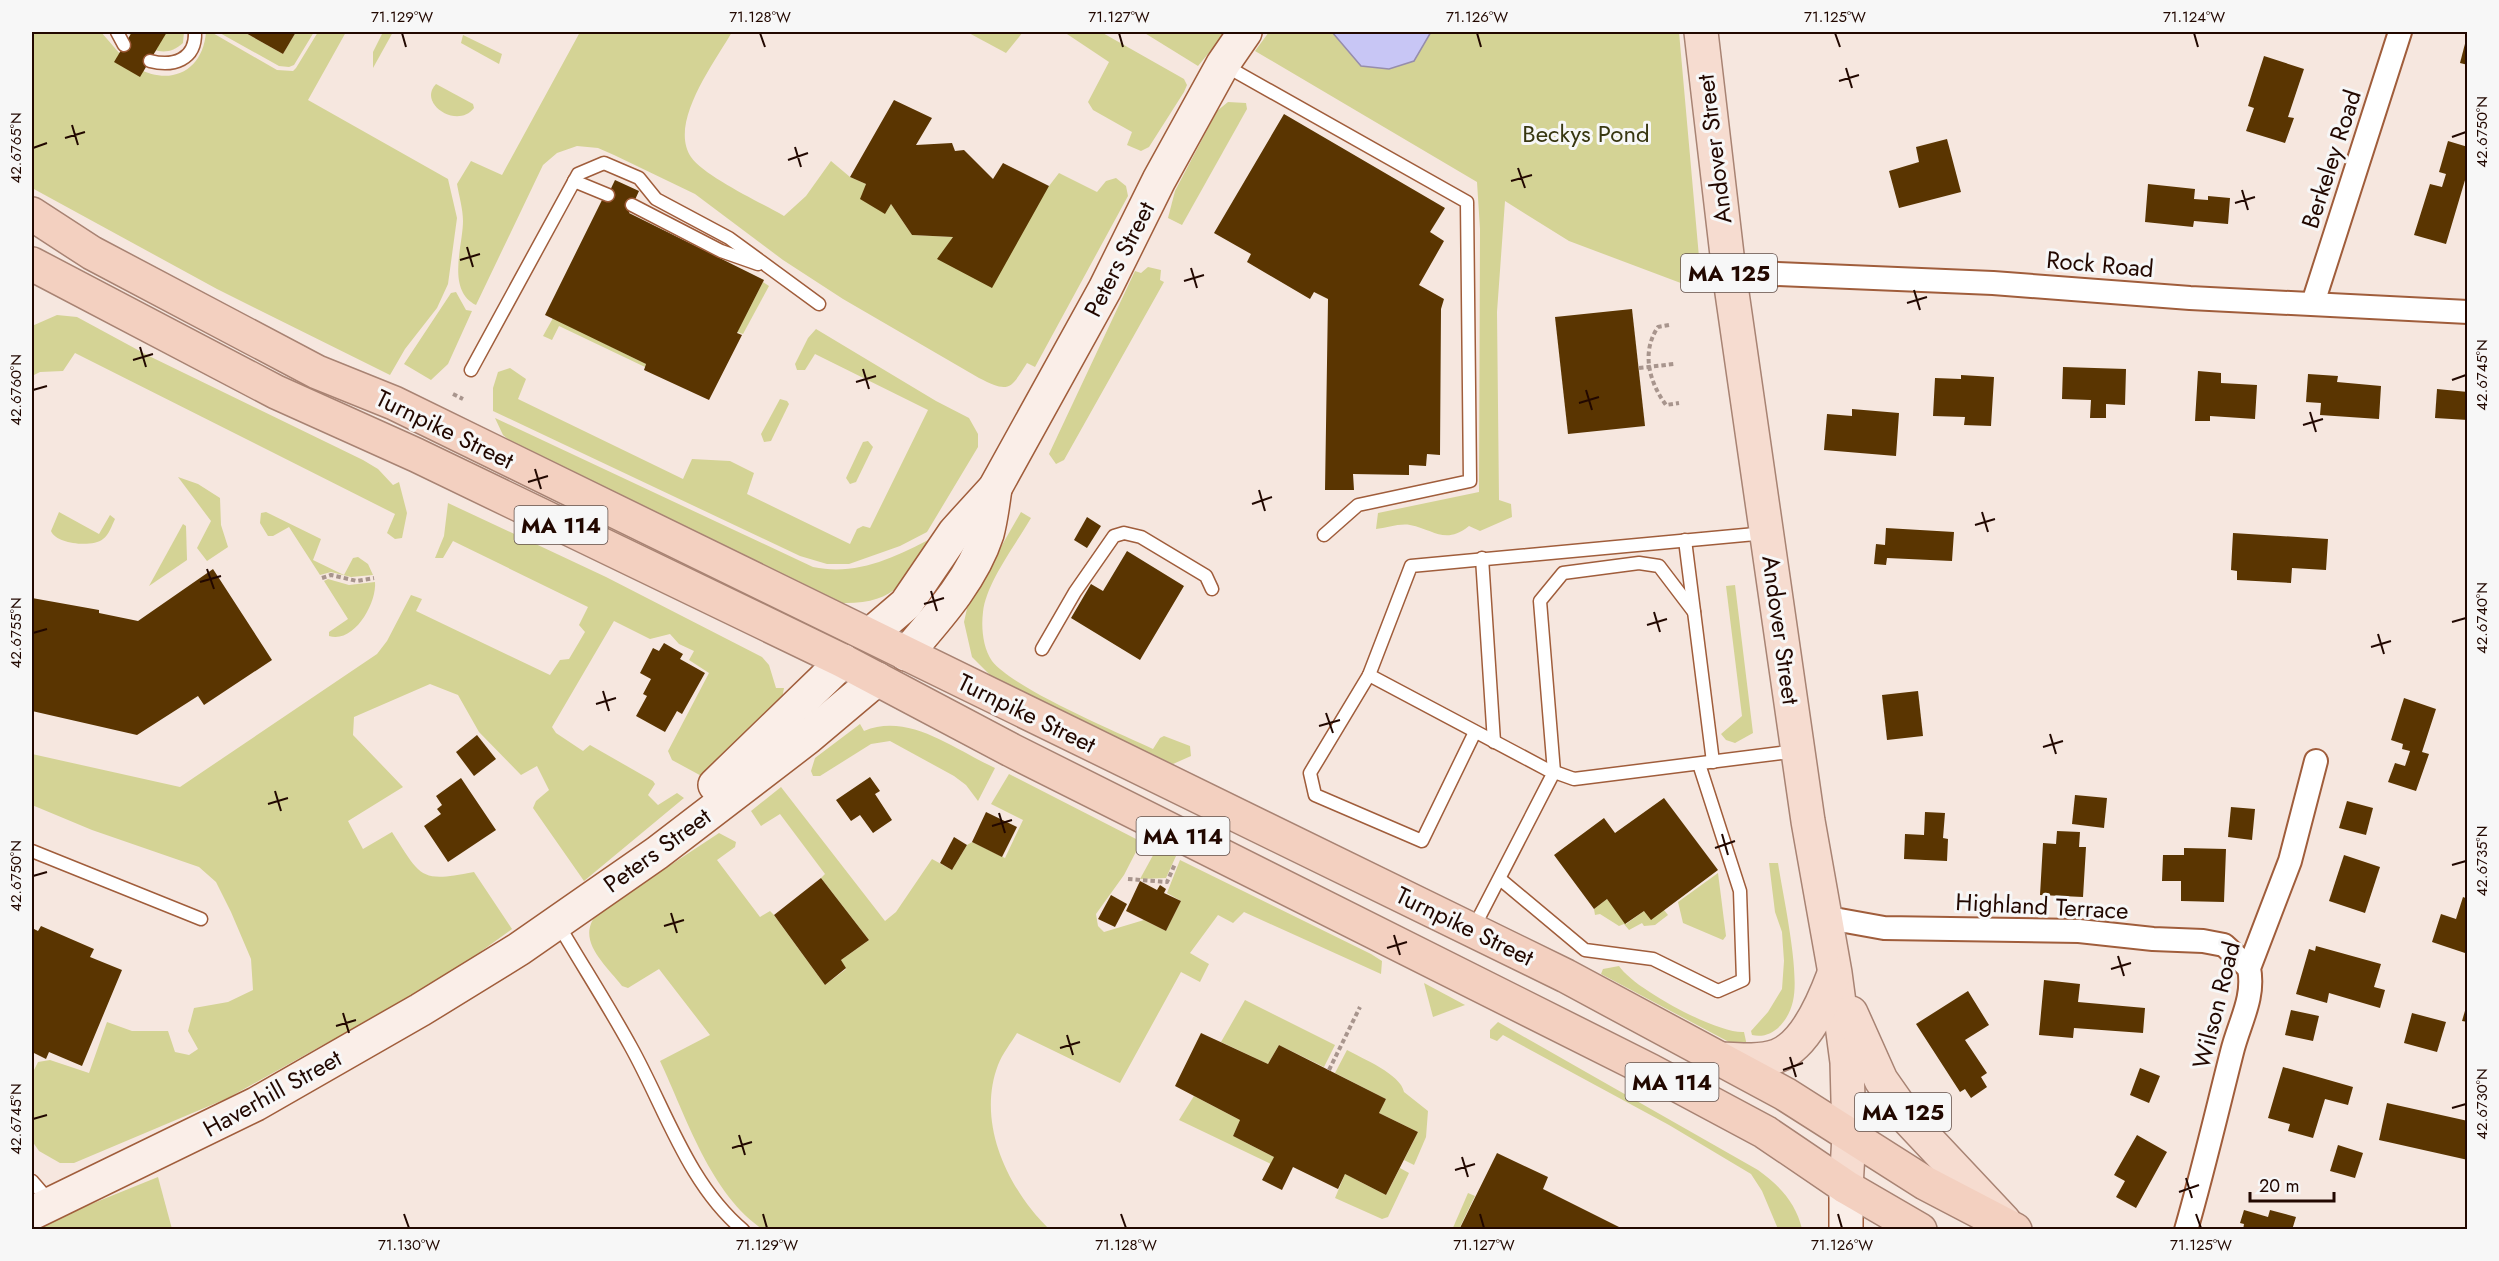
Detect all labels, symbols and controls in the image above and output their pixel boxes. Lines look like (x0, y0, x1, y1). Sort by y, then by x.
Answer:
text: 71.129°W (371, 6, 433, 28)
text: 71.128°W (729, 6, 791, 28)
text: 71.127°W (1088, 6, 1150, 28)
text: 71.126°W (1446, 6, 1508, 28)
text: 71.125°W (1804, 6, 1866, 28)
text: 71.124°W (2163, 6, 2225, 28)
street label: Andover Street (1687, 72, 1741, 226)
street label: Berkeley Road (2292, 85, 2370, 233)
text: 42.6750°N (2471, 96, 2493, 168)
text: 42.6765°N (5, 112, 27, 184)
park label: Beckys Pond (1522, 116, 1650, 151)
street label: Peters Street (1075, 195, 1163, 323)
street label: Rock Road (2045, 242, 2155, 286)
road number: MA 125 (1681, 254, 1777, 292)
text: 42.6745°N (2471, 339, 2493, 411)
text: 42.6760°N (5, 354, 27, 426)
street label: Turnpike Street (370, 380, 520, 478)
road number: MA 114 (514, 506, 608, 544)
street label: Andover Street (1753, 553, 1809, 707)
text: 42.6740°N (2471, 582, 2493, 654)
text: 42.6755°N (5, 597, 27, 669)
street label: Turnpike Street (952, 664, 1102, 762)
street label: Peters Street (596, 799, 718, 901)
road number: MA 114 (1136, 817, 1230, 855)
text: 42.6735°N (2471, 826, 2493, 896)
text: 42.6750°N (5, 840, 27, 912)
street label: Turnpike Street (1390, 877, 1540, 975)
street label: Highland Terrace (1955, 884, 2129, 928)
street label: Wilson Road (2183, 938, 2249, 1072)
street label: Haverhill Street (196, 1040, 348, 1146)
road number: MA 114 (1626, 1063, 1718, 1101)
text: 42.6730°N (2471, 1068, 2493, 1140)
text: 42.6745°N (5, 1083, 27, 1155)
road number: MA 125 (1855, 1093, 1951, 1131)
scale bar (2250, 1165, 2334, 1203)
text: 20 m (2259, 1173, 2299, 1199)
text: 71.130°W (378, 1234, 440, 1256)
text: 71.129°W (736, 1234, 798, 1256)
text: 71.128°W (1095, 1234, 1157, 1256)
text: 71.127°W (1453, 1234, 1515, 1256)
text: 71.126°W (1811, 1234, 1873, 1256)
text: 71.125°W (2170, 1234, 2232, 1256)

